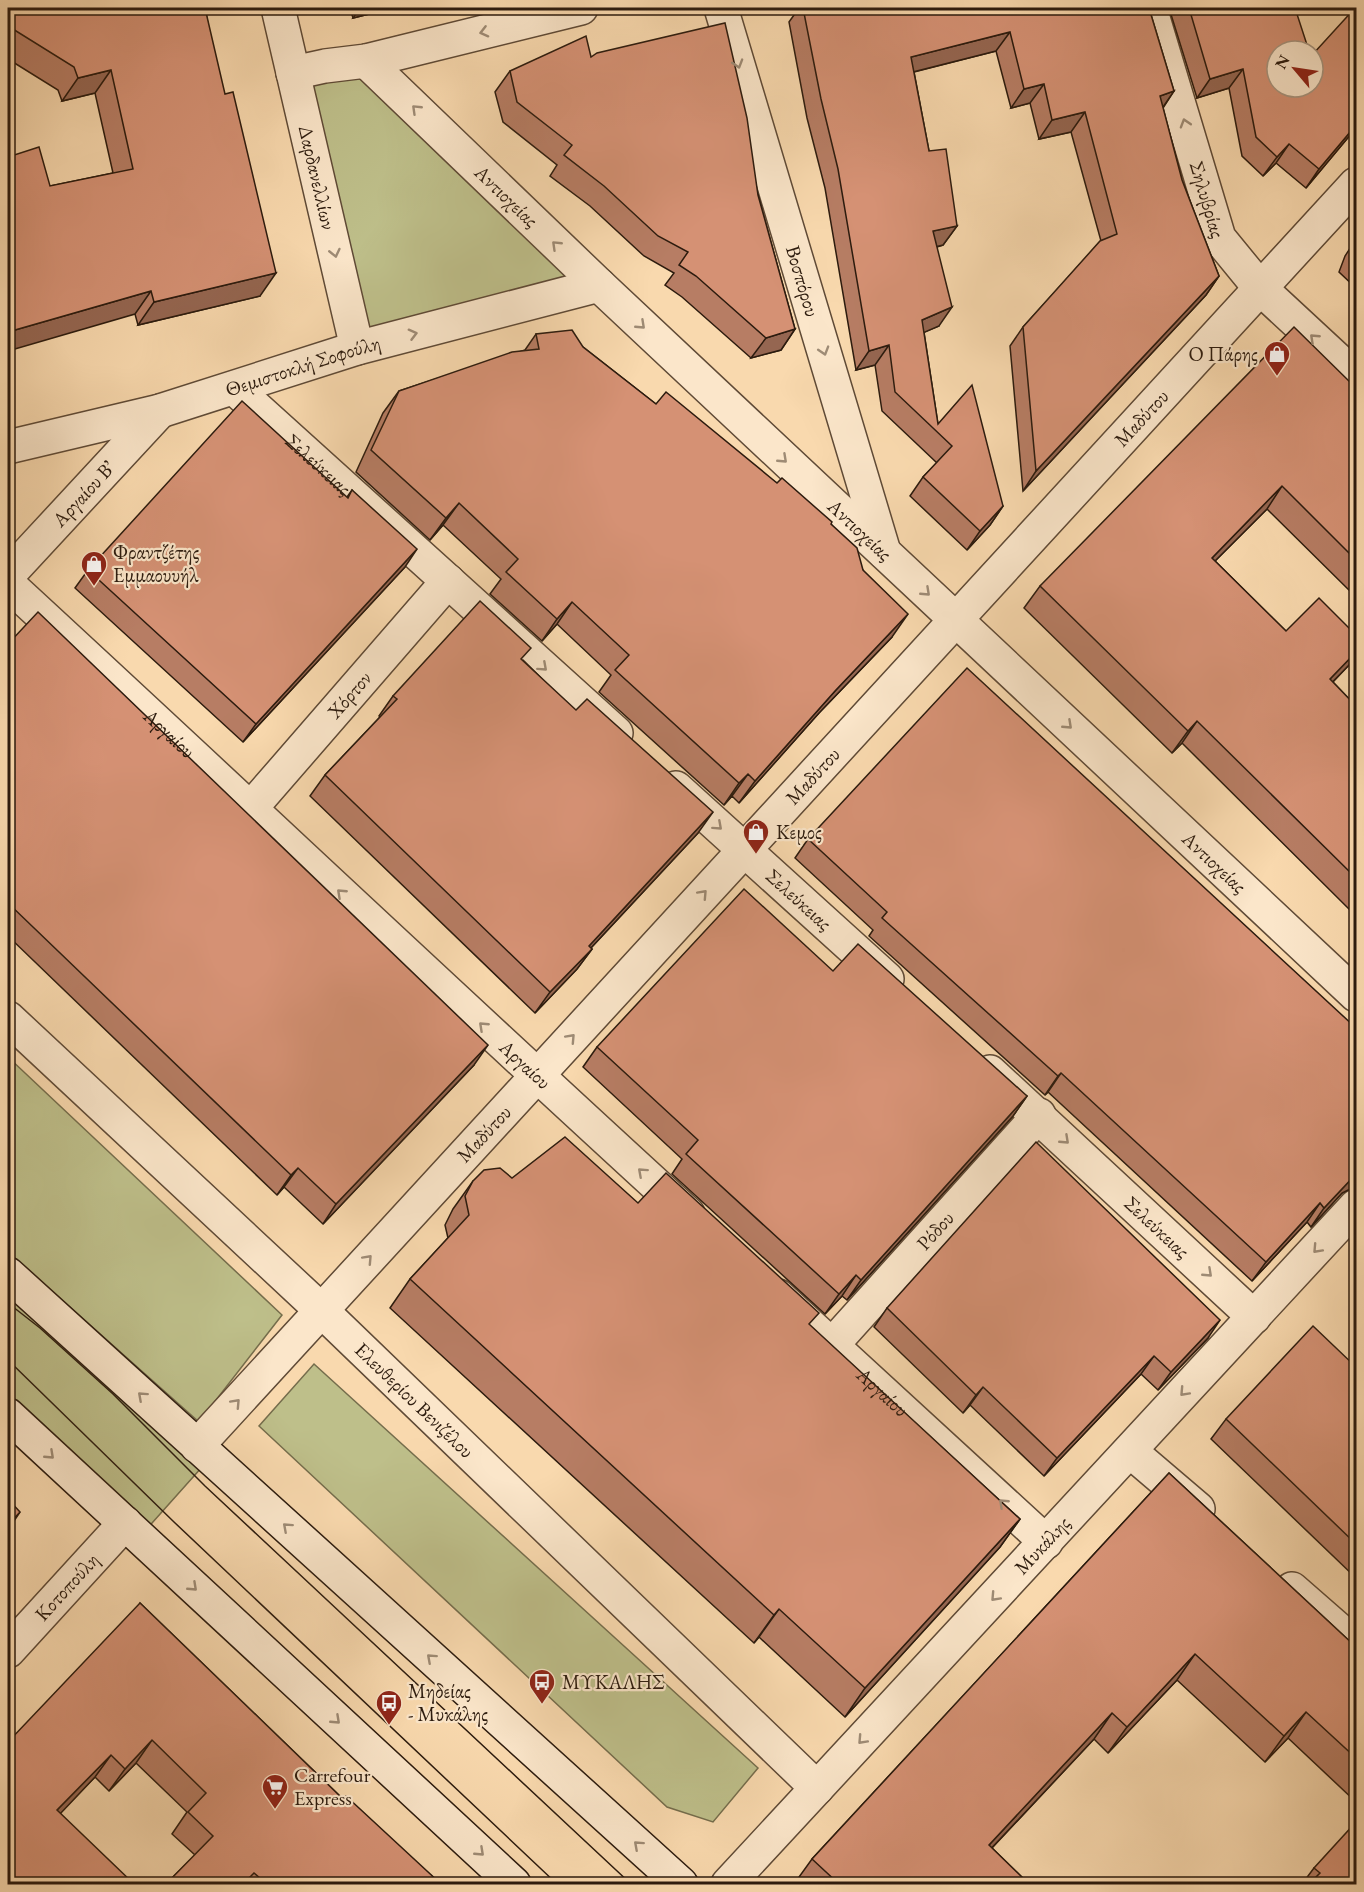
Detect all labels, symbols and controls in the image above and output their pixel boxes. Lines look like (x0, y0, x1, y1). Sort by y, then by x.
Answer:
one-way arrow (479, 24, 489, 37)
north arrow (1265, 39, 1325, 99)
text: N (1270, 51, 1295, 73)
one-way arrow (731, 58, 743, 68)
one-way arrow (412, 106, 423, 117)
one-way arrow (1180, 118, 1192, 129)
street label: Δαρδανελλίων (293, 123, 342, 232)
street label: Σηλυβρίας (1184, 158, 1231, 241)
street label: Αντιοχείας (468, 159, 544, 233)
one-way arrow (553, 241, 564, 252)
street label: Βοσπόρου (780, 242, 826, 320)
one-way arrow (327, 248, 340, 258)
one-way arrow (634, 318, 645, 329)
one-way arrow (408, 328, 418, 341)
street label: Θεμιστοκλή Σοφούλη (222, 329, 383, 402)
one-way arrow (1310, 334, 1321, 345)
shop icon: Ο Πάρης (1262, 339, 1292, 377)
place label: Ο Πάρης (1189, 341, 1258, 367)
one-way arrow (817, 345, 829, 356)
street label: Μαδύτου (1108, 384, 1174, 452)
street label: Σελεύκειας (280, 428, 357, 501)
one-way arrow (777, 452, 787, 463)
street label: Αργαίου Β᾽ (46, 455, 121, 533)
street label: Αντιοχείας (821, 493, 898, 566)
place label: Φραντζέτης Εμμαουυήλ (113, 539, 199, 588)
shop icon: Φραντζέτης Εμμαουυήλ (79, 549, 109, 587)
one-way arrow (919, 585, 929, 596)
one-way arrow (536, 660, 546, 671)
street label: Χόρτον (321, 665, 377, 725)
street label: Αργαίου (137, 702, 201, 764)
one-way arrow (1062, 718, 1072, 729)
street label: Μαδύτου (780, 742, 845, 810)
shop icon: Κεμος (741, 817, 771, 855)
one-way arrow (711, 819, 722, 830)
place label: Κεμος (776, 819, 822, 845)
street label: Αντιοχείας (1176, 825, 1252, 899)
street label: Σελεύκειας (761, 863, 838, 936)
one-way arrow (337, 889, 348, 900)
one-way arrow (696, 891, 707, 901)
one-way arrow (479, 1022, 490, 1033)
street label: Αργαίου (493, 1033, 557, 1095)
one-way arrow (564, 1034, 575, 1045)
street label: Μαδύτου (451, 1099, 517, 1168)
one-way arrow (1058, 1133, 1069, 1144)
one-way arrow (638, 1168, 649, 1179)
street label: Σελεύκειας (1119, 1190, 1195, 1264)
street label: Ρόδου (911, 1205, 959, 1256)
one-way arrow (1313, 1243, 1324, 1253)
one-way arrow (361, 1255, 372, 1266)
one-way arrow (1201, 1266, 1211, 1277)
street label: Ελευθερίου Βενιζέλου (349, 1337, 480, 1464)
street label: Αργαίου (850, 1361, 914, 1422)
one-way arrow (1180, 1386, 1191, 1396)
one-way arrow (138, 1392, 149, 1403)
one-way arrow (229, 1399, 240, 1409)
one-way arrow (44, 1448, 54, 1459)
one-way arrow (999, 1499, 1010, 1510)
street label: Μυκάλης (1008, 1510, 1076, 1580)
one-way arrow (283, 1523, 293, 1534)
street label: Κοτοπούλη (29, 1547, 104, 1626)
one-way arrow (186, 1580, 197, 1591)
one-way arrow (991, 1590, 1002, 1601)
one-way arrow (427, 1654, 438, 1665)
bus stop icon: ΜΥΚΑΛΗΣ (527, 1667, 557, 1705)
place label: ΜΥΚΑΛΗΣ (562, 1669, 664, 1695)
place label: Μηδείας - Μυκάλης (408, 1678, 488, 1727)
bus stop icon: Μηδείας - Μυκάλης (374, 1688, 404, 1726)
one-way arrow (330, 1713, 340, 1724)
one-way arrow (858, 1733, 869, 1744)
place label: Carrefour Express (294, 1762, 371, 1811)
supermarket icon: Carrefour Express (260, 1772, 290, 1810)
one-way arrow (634, 1841, 645, 1852)
one-way arrow (473, 1845, 483, 1856)

